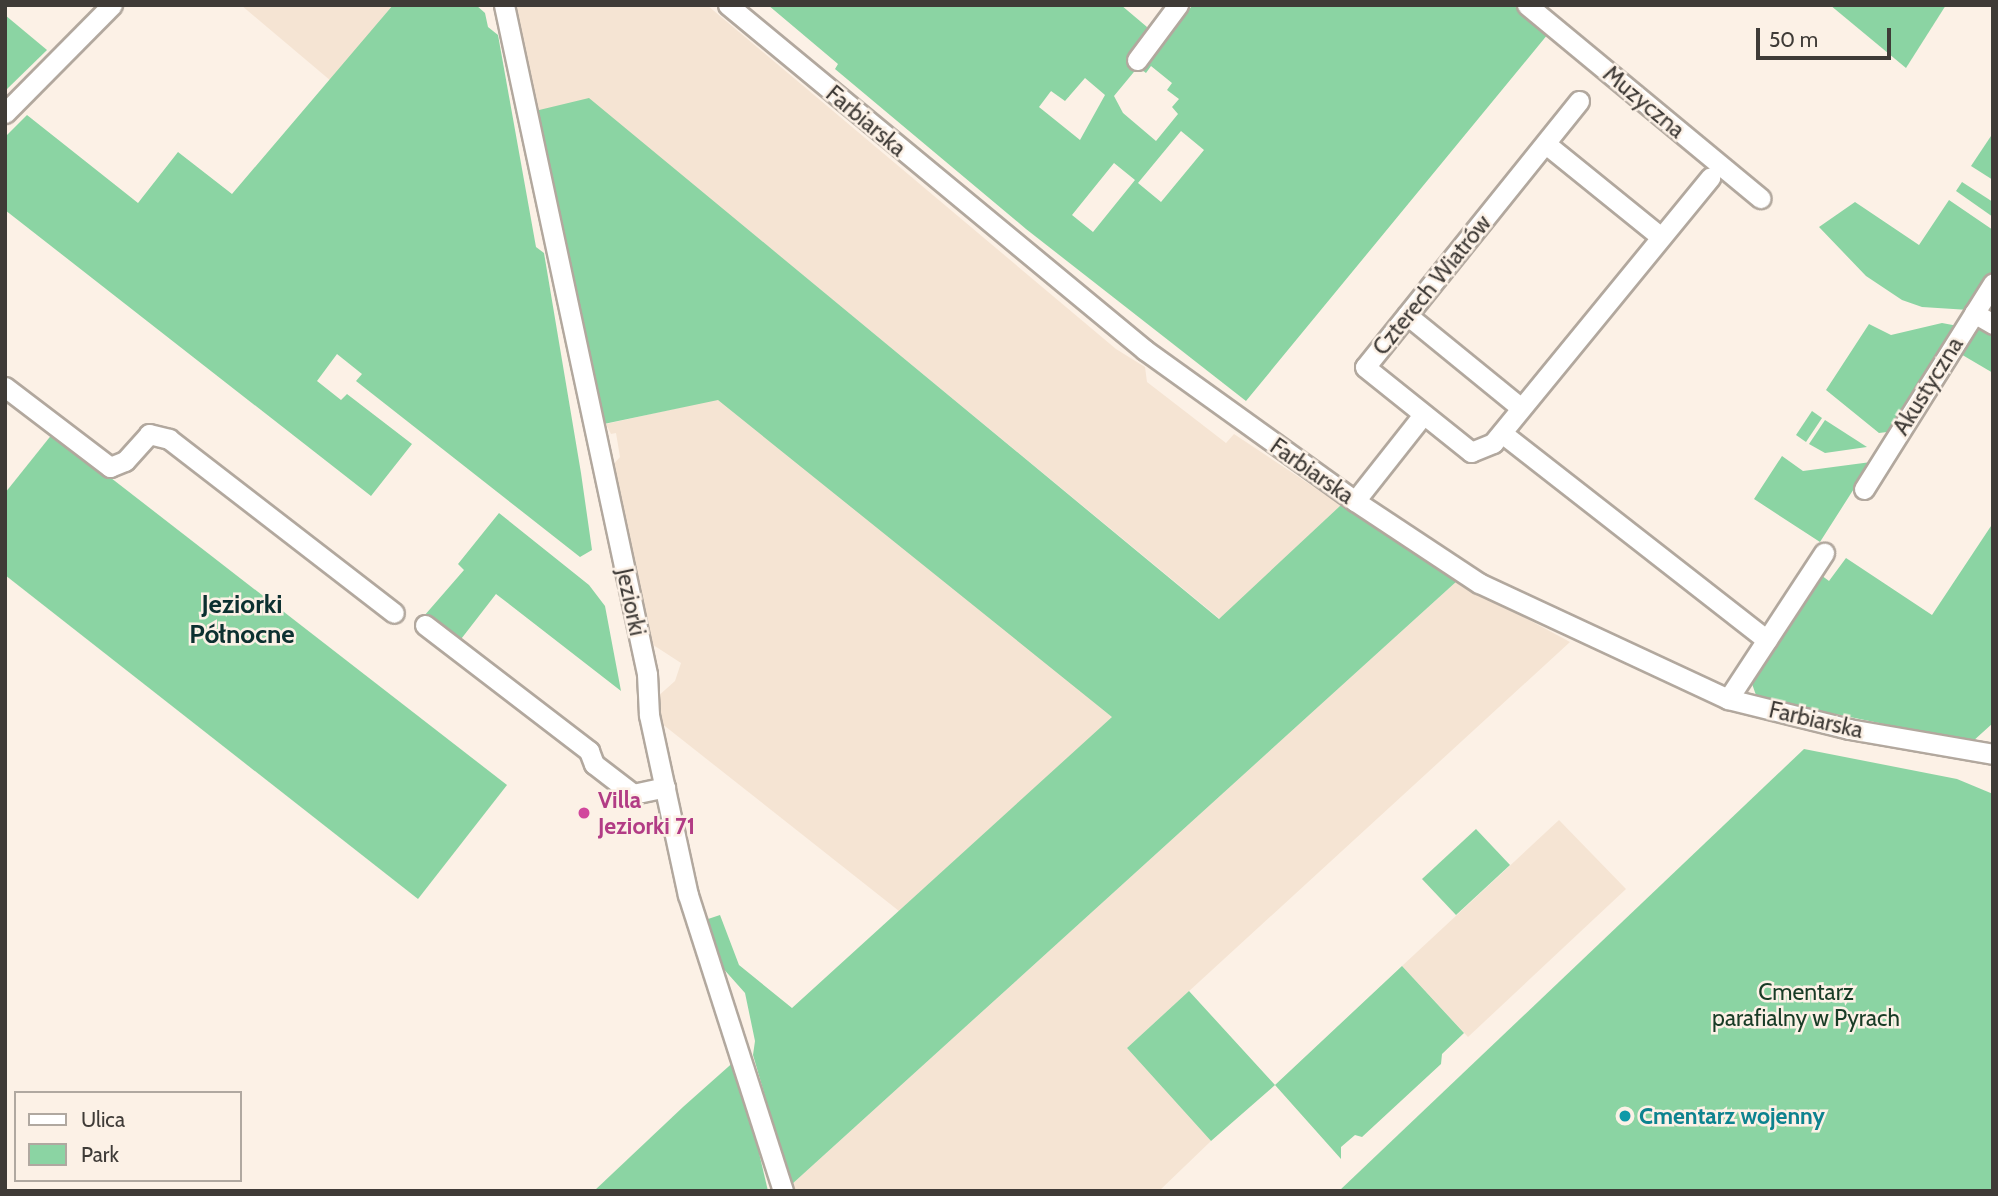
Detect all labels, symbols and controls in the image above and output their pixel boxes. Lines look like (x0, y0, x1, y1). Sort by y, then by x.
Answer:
scale bar (1760, 14, 1895, 58)
text: 50 m (1769, 27, 1818, 52)
street label: Muzyczna (1598, 60, 1690, 144)
street label: Farbiarska (820, 80, 912, 162)
street label: Czterech Wiatrów (1367, 209, 1497, 361)
street label: Akustyczna (1887, 332, 1969, 440)
street label: Farbiarska (1265, 432, 1359, 510)
street label: Jeziorki (610, 566, 652, 638)
district label: Jeziorki Północne (189, 589, 295, 650)
street label: Farbiarska (1766, 696, 1866, 744)
place label: Villa Jeziorki 71 (598, 786, 695, 840)
marker: Villa Jeziorki 71 (576, 805, 592, 821)
park label: Cmentarz parafialny w Pyrach (1712, 978, 1900, 1032)
legend (14, 1091, 242, 1182)
place label: Cmentarz wojenny (1639, 1102, 1825, 1130)
text: Ulica (81, 1107, 125, 1132)
marker: Cmentarz wojenny (1617, 1108, 1633, 1124)
text: Park (81, 1142, 119, 1167)

